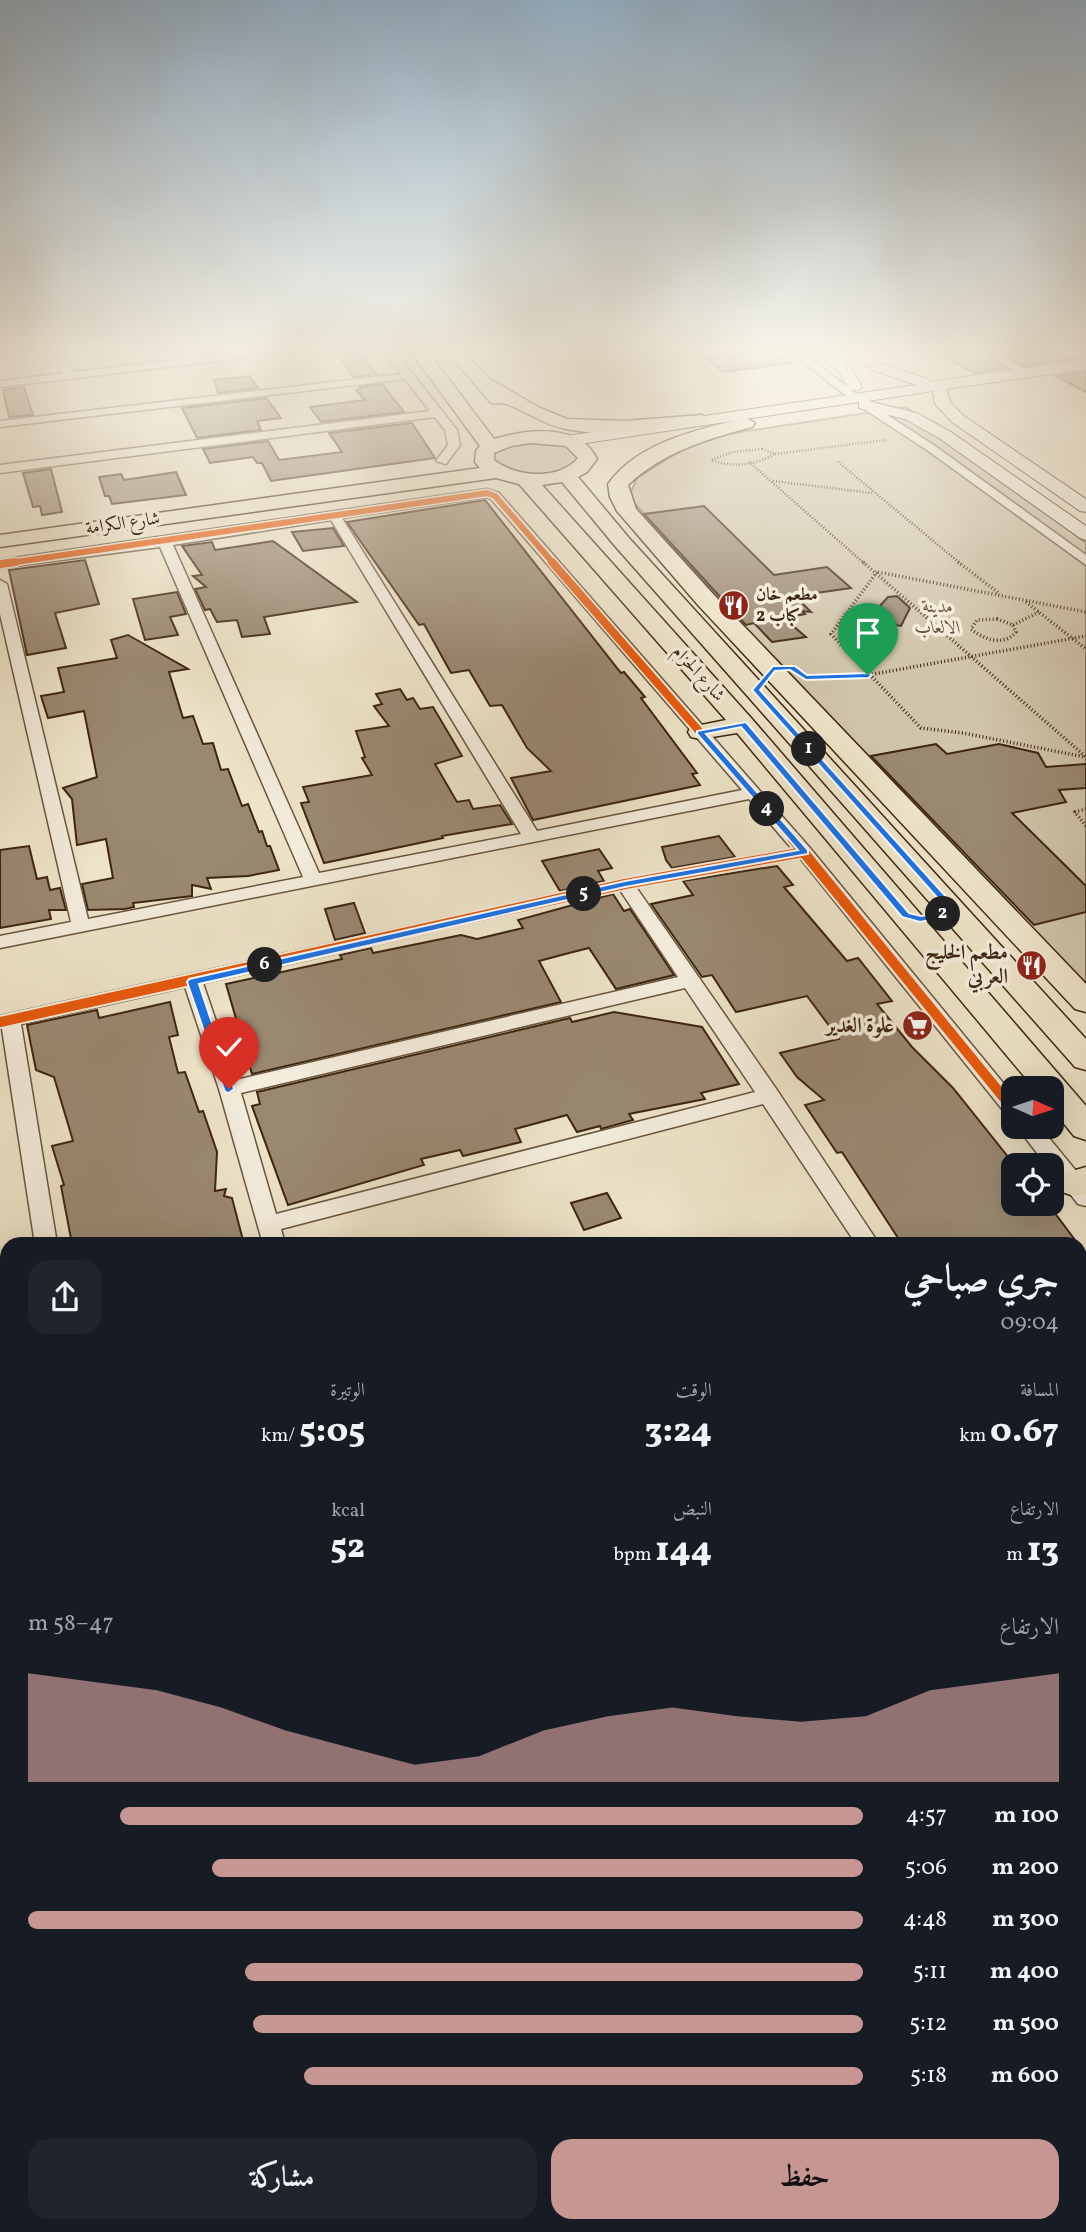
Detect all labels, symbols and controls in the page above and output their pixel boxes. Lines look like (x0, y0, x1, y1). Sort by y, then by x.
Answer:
street label: شارع الكرامة (84, 506, 162, 543)
place label: مطعم خان كباب 2 (756, 583, 818, 629)
restaurant icon: مطعم خان كباب 2 (716, 588, 750, 622)
park label: مدينة الالعاب (915, 595, 961, 641)
pin (838, 603, 898, 675)
icon: arrive (849, 614, 887, 652)
street label: شارع الحزام (664, 640, 730, 709)
pin: 1 (792, 732, 826, 766)
text: 1 (805, 735, 812, 761)
pin: 4 (750, 792, 784, 826)
text: 4 (761, 795, 772, 821)
pin: 5 (566, 876, 602, 912)
text: 5 (579, 880, 588, 906)
pin: 2 (926, 897, 960, 932)
text: 2 (938, 900, 947, 926)
place label: مطعم الخليج العربي (925, 939, 1008, 994)
pin: 6 (247, 948, 282, 982)
restaurant icon: مطعم الخليج العربي (1014, 948, 1048, 982)
text: 6 (259, 951, 270, 977)
supermarket icon: علوة الغدير (900, 1009, 934, 1043)
place label: علوة الغدير (824, 1012, 894, 1041)
pin (199, 1017, 259, 1089)
icon: check (210, 1028, 248, 1066)
north arrow (1001, 1076, 1064, 1139)
map controls (1001, 1076, 1064, 1216)
button: locate (1001, 1153, 1064, 1216)
text: جري صباحي (903, 1254, 1059, 1307)
button: share (28, 1260, 102, 1334)
text: 09:04 (1001, 1307, 1059, 1339)
text: الوتيرة (330, 1378, 365, 1404)
text: الوقت (676, 1378, 712, 1404)
text: المسافة (1020, 1378, 1059, 1404)
text: 5:05 (299, 1408, 365, 1456)
text: 3:24 (645, 1408, 712, 1456)
text: 0.67 (990, 1408, 1059, 1456)
text: /km (261, 1423, 299, 1449)
text: km (959, 1423, 990, 1449)
text: النبض (673, 1497, 712, 1523)
text: الارتفاع (1010, 1497, 1059, 1523)
text: kcal (331, 1498, 365, 1524)
text: 52 (330, 1524, 365, 1572)
text: 144 (655, 1527, 712, 1575)
text: 13 (1027, 1527, 1059, 1575)
text: bpm (613, 1542, 655, 1568)
text: m (1006, 1542, 1027, 1568)
text: 47–58 m (28, 1608, 114, 1640)
text: الارتفاع (999, 1612, 1059, 1644)
text: 4:57 (906, 1800, 947, 1832)
text: 100 m (994, 1800, 1059, 1832)
text: 5:06 (905, 1852, 947, 1884)
text: 200 m (992, 1852, 1059, 1884)
text: 4:48 (903, 1904, 947, 1936)
text: 300 m (992, 1904, 1059, 1936)
text: 5:11 (913, 1956, 947, 1988)
text: 400 m (990, 1956, 1059, 1988)
text: 5:12 (909, 2008, 947, 2040)
text: 500 m (993, 2008, 1059, 2040)
text: 5:18 (910, 2060, 947, 2092)
text: 600 m (991, 2060, 1059, 2092)
button: مشاركة (28, 2139, 537, 2219)
button: حفظ (551, 2139, 1059, 2219)

